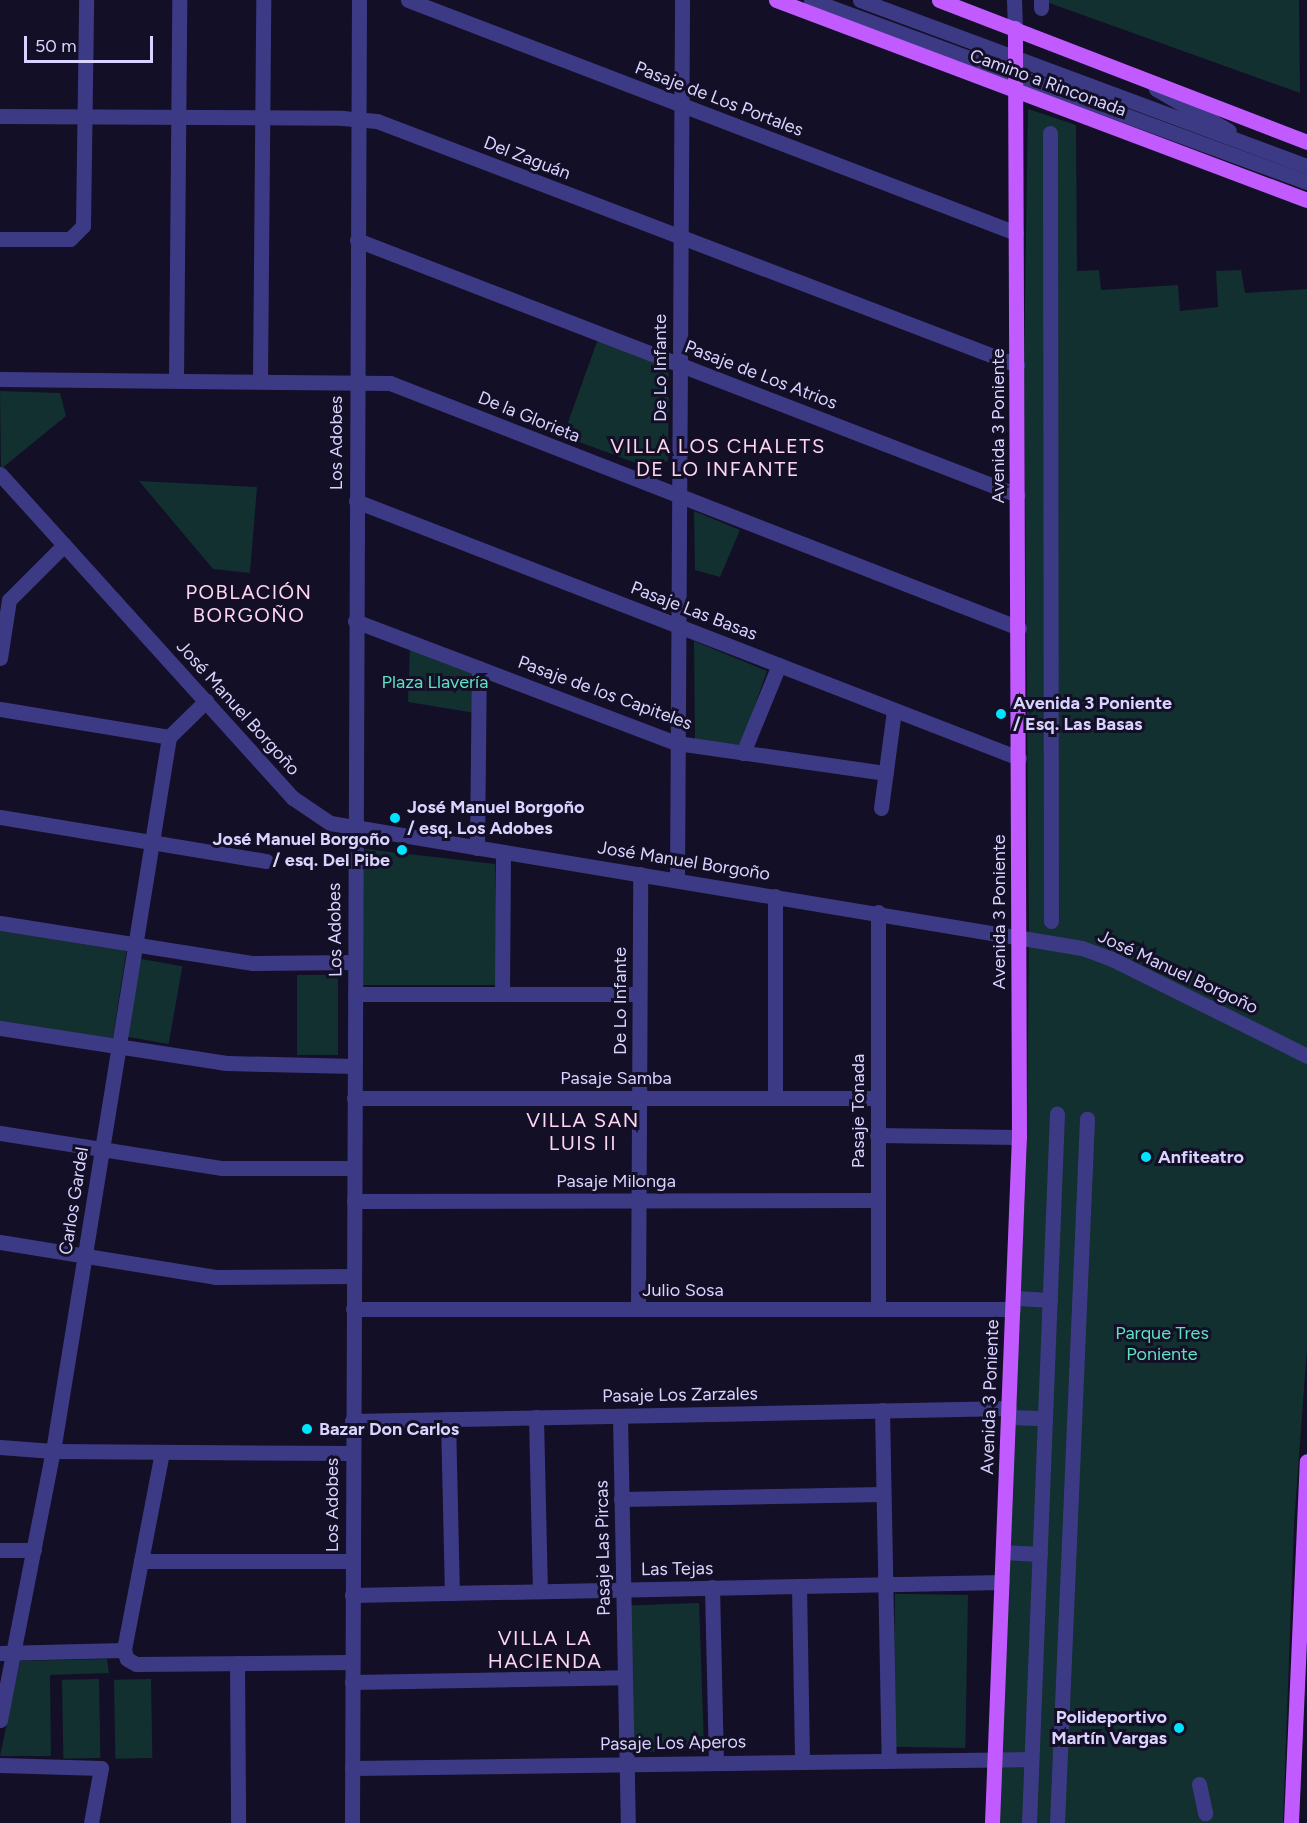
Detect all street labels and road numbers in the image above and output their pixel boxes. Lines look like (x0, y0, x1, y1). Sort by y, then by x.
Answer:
street label: Camino a Rinconada (967, 45, 1129, 121)
street label: Pasaje de Los Portales (632, 57, 806, 141)
street label: Del Zaguán (481, 132, 573, 184)
street label: De Lo Infante (649, 314, 671, 422)
street label: Pasaje de Los Atrios (682, 336, 840, 414)
street label: Avenida 3 Poniente (987, 349, 1009, 503)
street label: De la Glorieta (475, 387, 583, 447)
street label: Los Adobes (325, 396, 347, 490)
street label: Pasaje Las Basas (628, 577, 760, 645)
street label: José Manuel Borgoño (172, 636, 304, 780)
street label: Pasaje de los Capiteles (515, 651, 695, 735)
street label: Avenida 3 Poniente (988, 835, 1010, 989)
street label: José Manuel Borgoño (596, 837, 772, 885)
street label: Los Adobes (323, 883, 347, 977)
street label: José Manuel Borgoño (1095, 925, 1261, 1019)
street label: De Lo Infante (609, 947, 631, 1055)
street label: Pasaje Tonada (847, 1054, 869, 1168)
street label: Pasaje Samba (560, 1067, 672, 1089)
street label: Carlos Gardel (55, 1146, 93, 1256)
street label: Pasaje Milonga (556, 1170, 676, 1192)
street label: Julio Sosa (642, 1279, 724, 1301)
street label: Avenida 3 Poniente (977, 1319, 1003, 1475)
street label: Pasaje Los Zarzales (602, 1383, 758, 1407)
street label: Los Adobes (321, 1458, 343, 1552)
street label: Pasaje Las Pircas (591, 1480, 615, 1616)
street label: Las Tejas (641, 1558, 713, 1580)
street label: Pasaje Los Aperos (600, 1731, 746, 1755)

